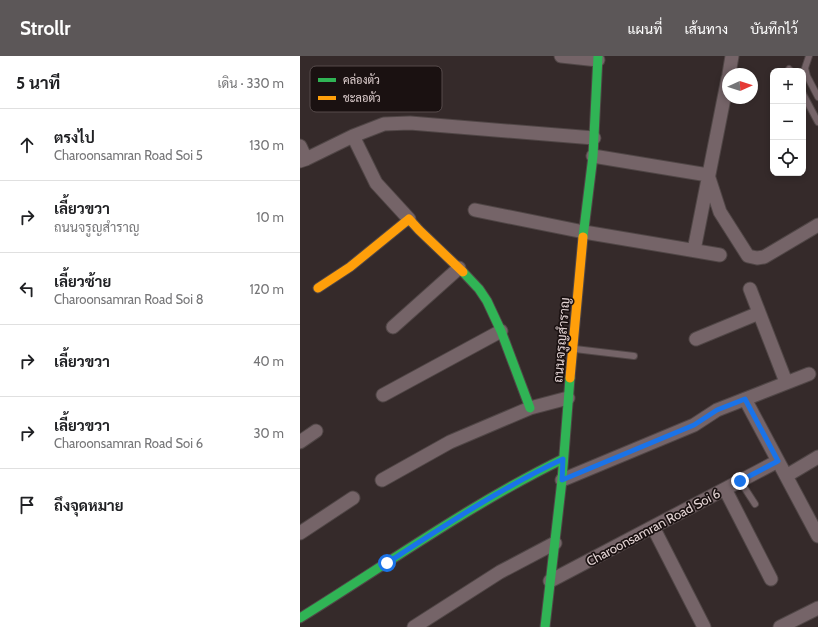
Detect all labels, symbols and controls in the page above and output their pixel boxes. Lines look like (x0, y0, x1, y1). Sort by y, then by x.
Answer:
text: Strollr (20, 17, 71, 40)
text: แผนที่ (627, 20, 662, 38)
text: เส้นทาง (684, 20, 728, 38)
text: บันทึกไว้ (750, 20, 798, 38)
legend (310, 66, 442, 112)
north arrow (722, 68, 758, 104)
map controls (770, 68, 806, 176)
button: + (770, 68, 806, 104)
text: 5 นาที (16, 73, 60, 93)
text: คล่องตัว (343, 73, 380, 87)
text: เดิน · 330 m (218, 75, 284, 91)
text: ชะลอตัว (343, 91, 381, 105)
button: − (770, 104, 806, 140)
text: ตรงไป (54, 129, 95, 147)
icon: ahead (16, 134, 38, 156)
text: 130 m (249, 137, 284, 153)
button: locate (770, 140, 806, 176)
text: Charoonsamran Road Soi 5 (54, 147, 203, 163)
text: เลี้ยวขวา (54, 200, 110, 218)
icon: right (16, 206, 38, 228)
text: 10 m (256, 209, 284, 225)
text: ถนนจรูญสำราญ (54, 219, 140, 235)
text: เลี้ยวซ้าย (54, 273, 111, 291)
icon: left (16, 278, 38, 300)
text: 120 m (250, 281, 284, 297)
text: Charoonsamran Road Soi 8 (54, 291, 204, 307)
street label: ถนนจรูญสำราญ (549, 297, 575, 384)
icon: right (16, 350, 38, 372)
text: เลี้ยวขวา (54, 353, 110, 371)
text: 40 m (253, 353, 284, 369)
text: เลี้ยวขวา (54, 417, 110, 435)
icon: right (16, 422, 38, 444)
text: 30 m (254, 425, 284, 441)
text: Charoonsamran Road Soi 6 (54, 435, 203, 451)
route end (731, 472, 749, 490)
street label: Charoonsamran Road Soi 6 (583, 485, 723, 569)
icon: arrive (16, 494, 38, 516)
text: ถึงจุดหมาย (54, 497, 124, 515)
route start (378, 554, 396, 572)

